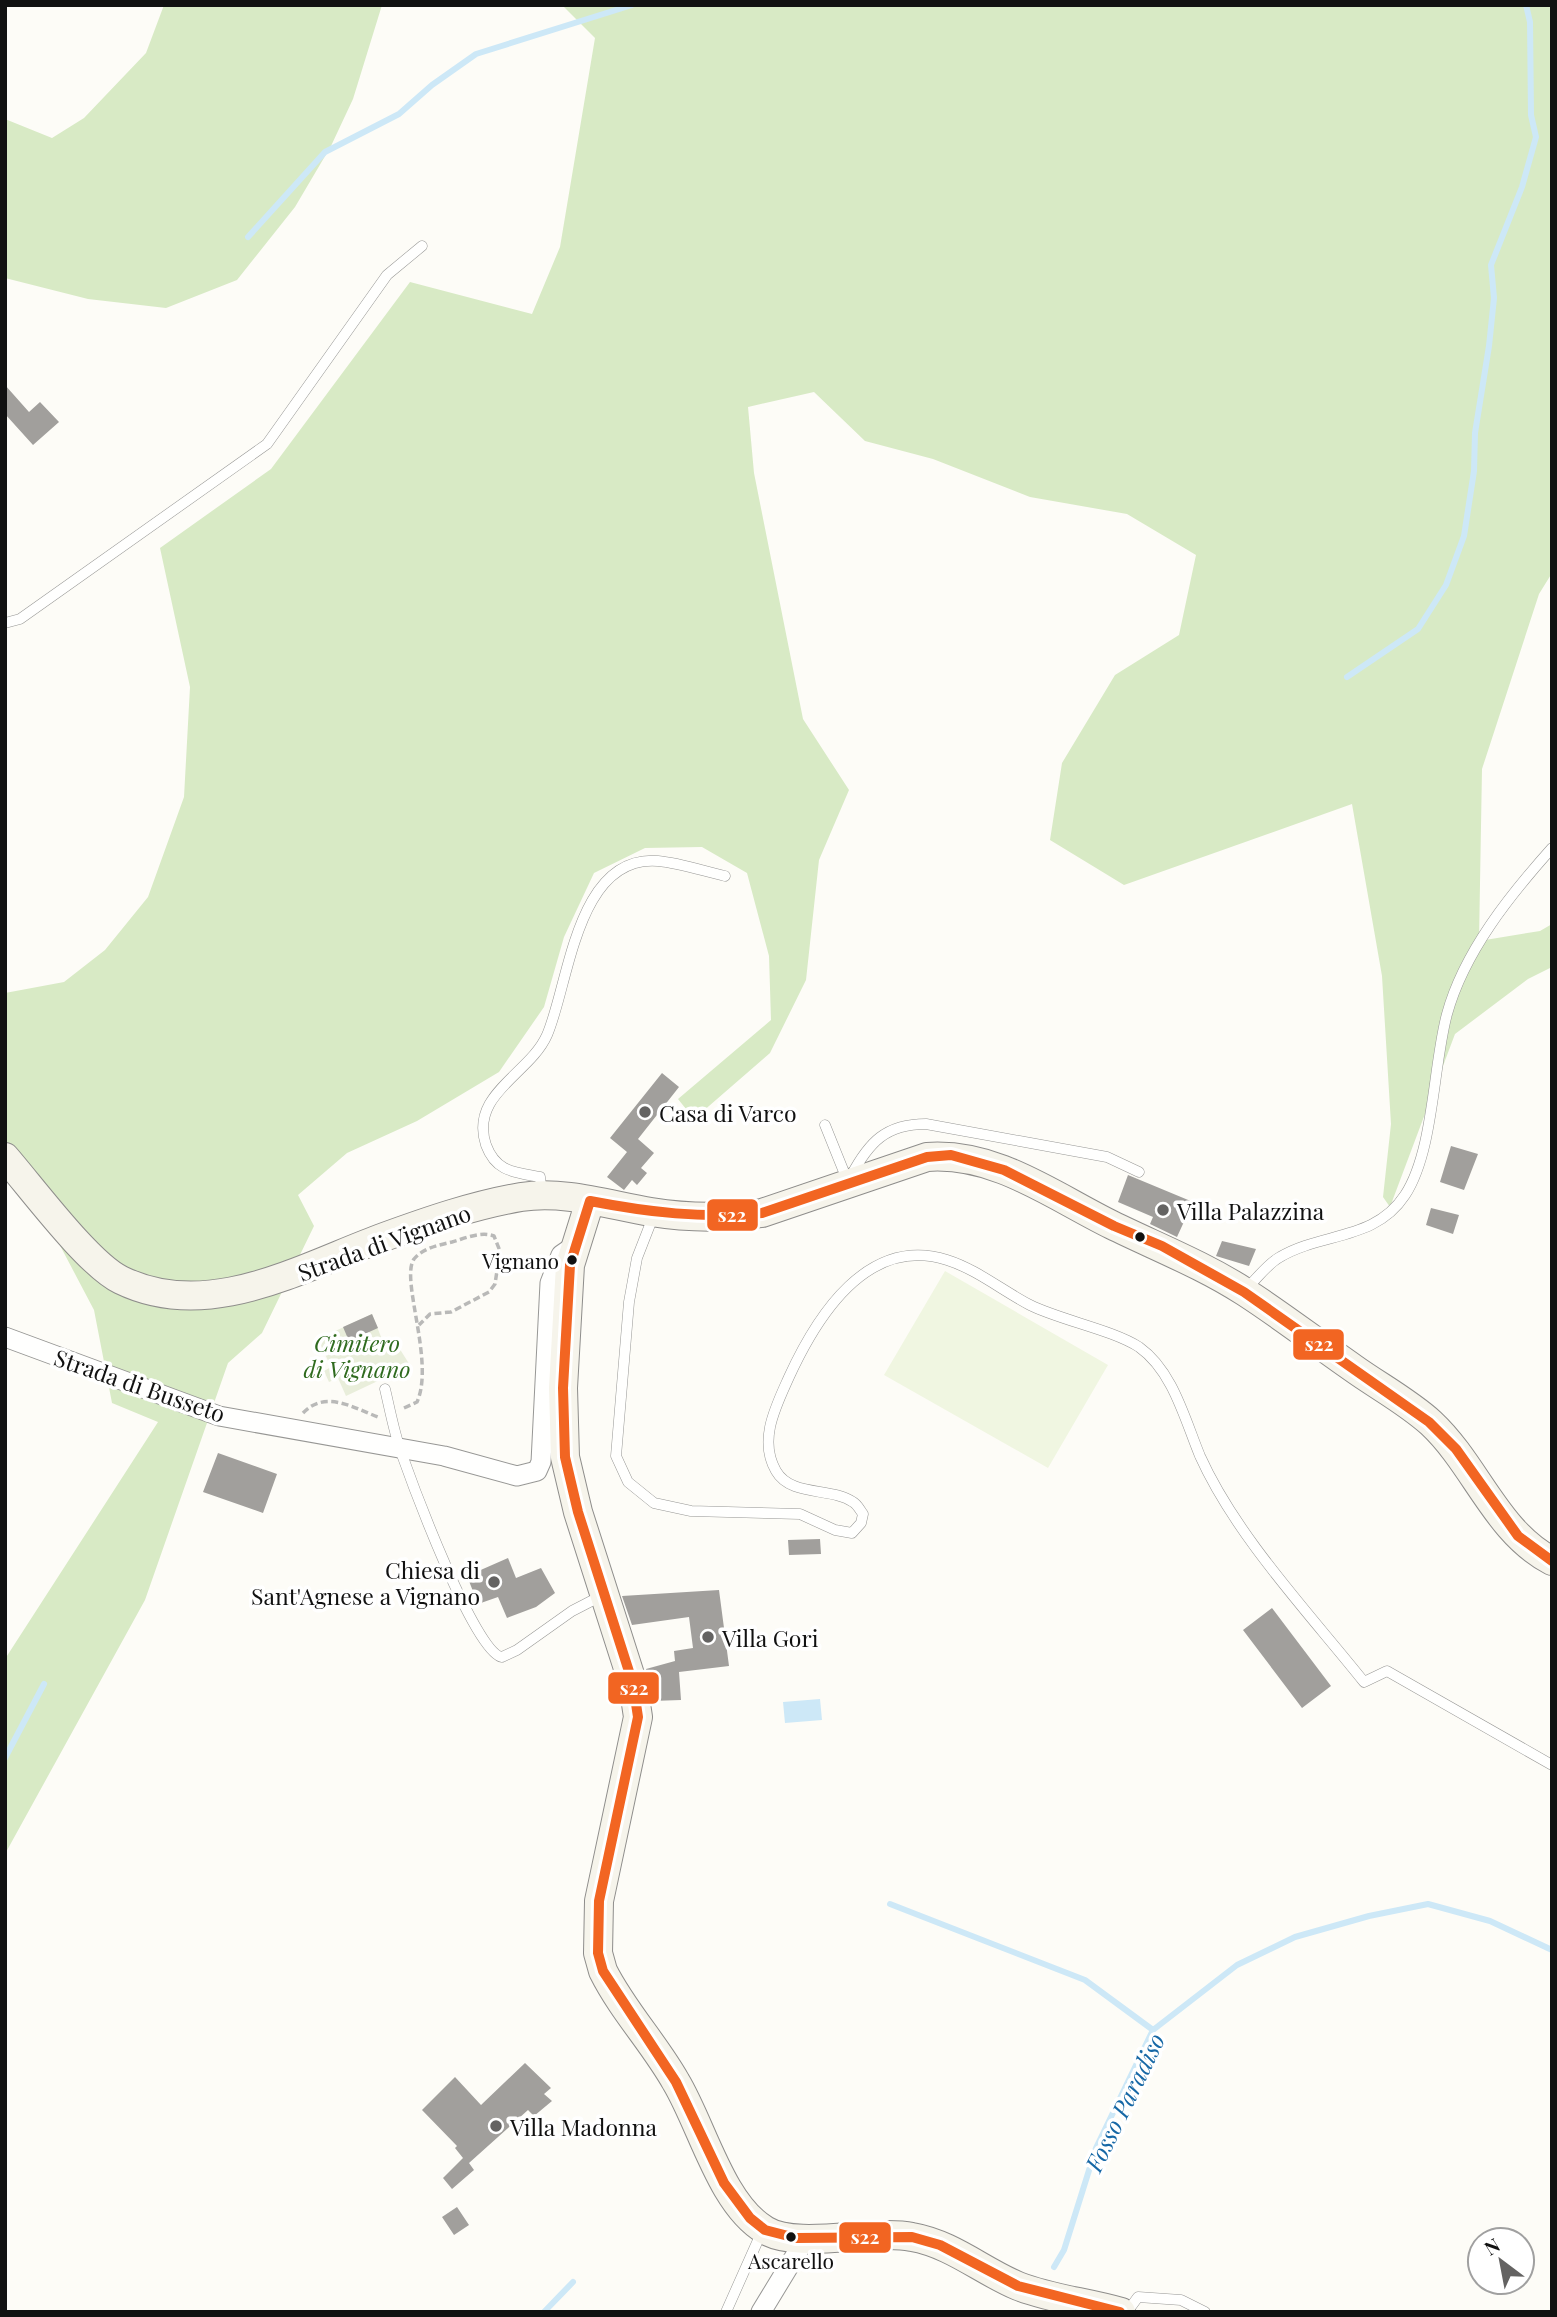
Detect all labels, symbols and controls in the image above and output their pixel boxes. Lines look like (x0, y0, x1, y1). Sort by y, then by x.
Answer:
place label: Casa di Varco (659, 1097, 797, 1128)
marker: Casa di Varco (637, 1104, 653, 1120)
place label: Villa Palazzina (1176, 1195, 1325, 1226)
street label: Strada di Vignano (293, 1196, 475, 1288)
line badge: s22 (706, 1198, 759, 1232)
text: s22 (718, 1201, 746, 1227)
marker: Villa Palazzina (1155, 1202, 1171, 1218)
unlabelled marker (1133, 1230, 1147, 1244)
place label: Vignano (481, 1246, 559, 1274)
marker: Vignano (565, 1253, 579, 1267)
park label: Cimitero di Vignano (304, 1327, 410, 1384)
line badge: s22 (1292, 1328, 1345, 1361)
text: s22 (1305, 1330, 1333, 1356)
street label: Strada di Busseto (50, 1341, 230, 1429)
place label: Chiesa di Sant'Agnese a Vignano (251, 1554, 480, 1611)
marker: Chiesa di Sant'Agnese a Vignano (486, 1574, 502, 1590)
place label: Villa Gori (721, 1622, 819, 1653)
marker: Villa Gori (700, 1629, 716, 1645)
line badge: s22 (607, 1671, 660, 1705)
text: s22 (620, 1674, 648, 1700)
water label: Fosso Paradiso (1076, 2027, 1171, 2177)
place label: Villa Madonna (509, 2111, 657, 2142)
marker: Villa Madonna (488, 2118, 504, 2134)
line badge: s22 (838, 2221, 892, 2254)
text: s22 (851, 2223, 879, 2249)
north arrow (1466, 2226, 1536, 2296)
marker: Ascarello (784, 2230, 798, 2244)
text: N (1479, 2231, 1504, 2260)
place label: Ascarello (747, 2246, 834, 2274)

